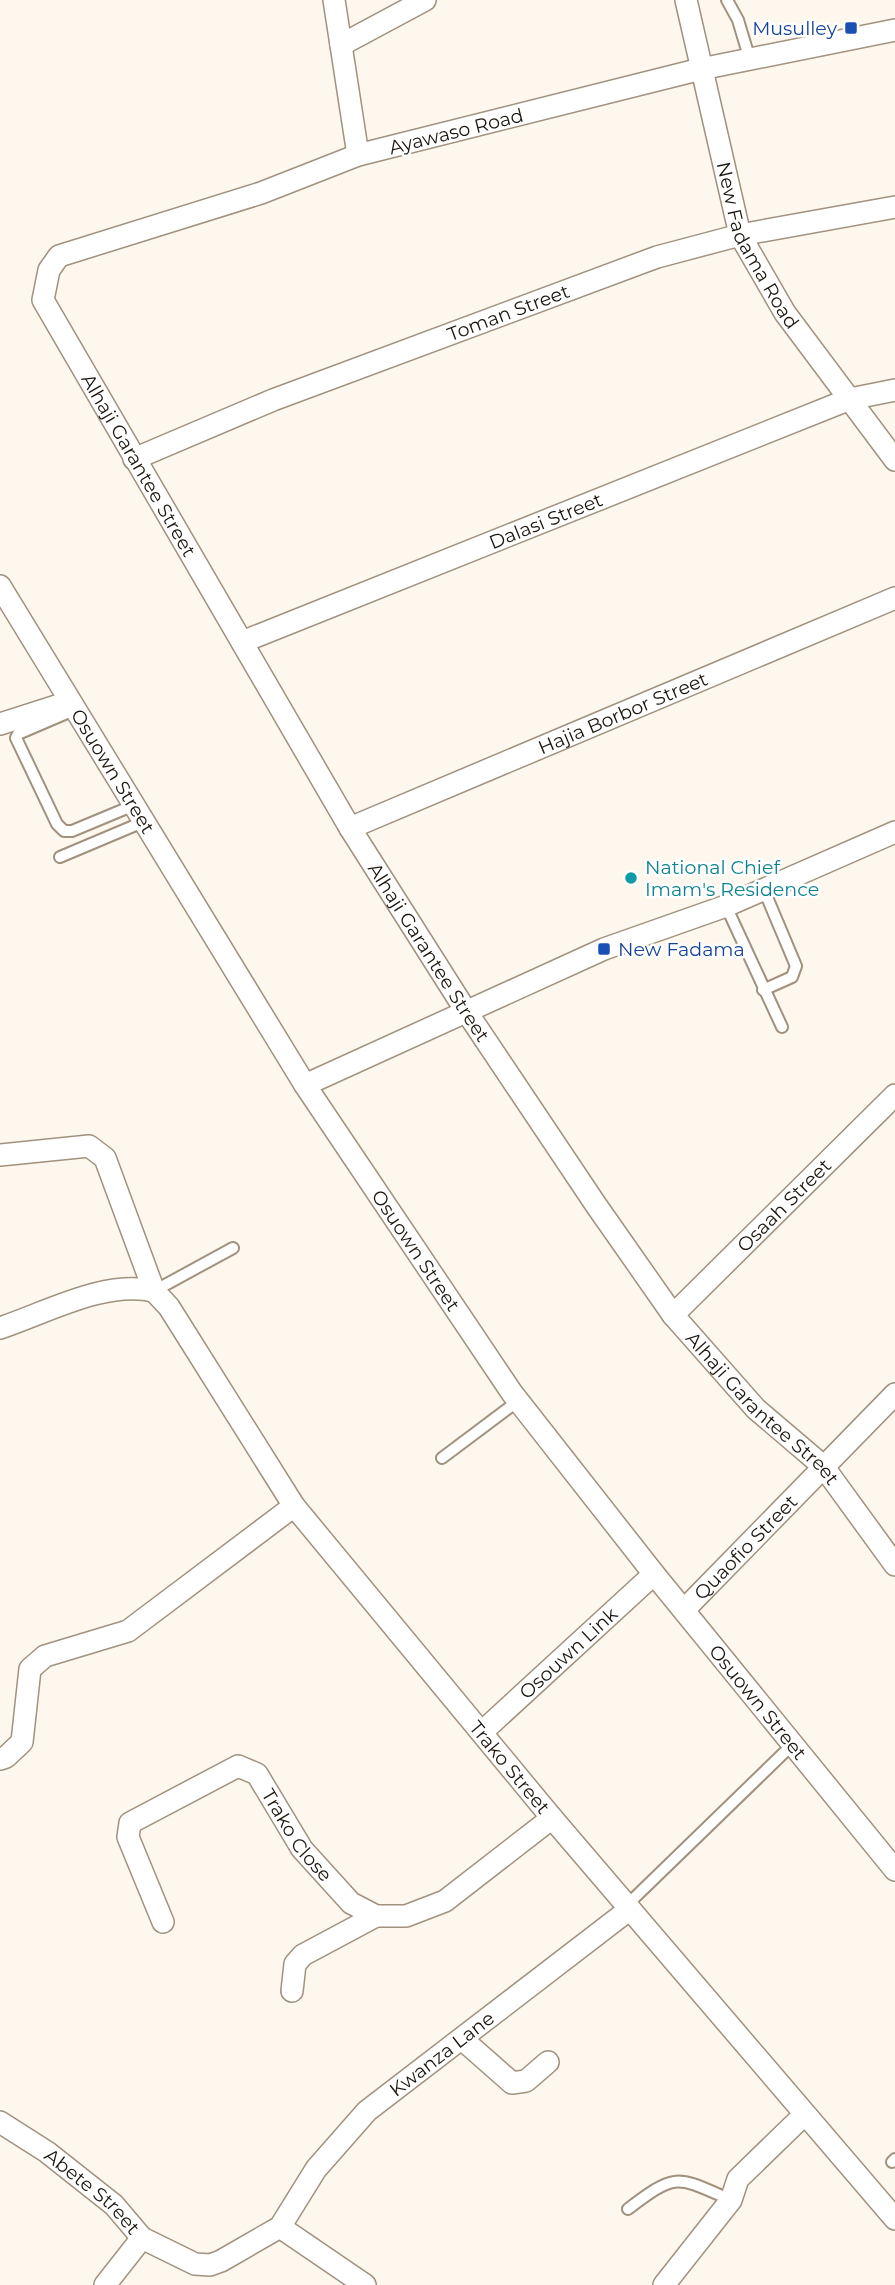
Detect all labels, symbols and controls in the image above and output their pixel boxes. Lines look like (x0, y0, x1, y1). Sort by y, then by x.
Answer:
place label: Musulley (752, 17, 838, 40)
marker: Musulley (843, 20, 859, 36)
street label: Ayawaso Road (387, 104, 526, 159)
street label: New Fadama Road (712, 160, 804, 333)
street label: Toman Street (444, 280, 573, 346)
street label: Alhaji Garantee Street (76, 370, 201, 561)
street label: Dalasi Street (486, 488, 606, 554)
street label: Hajia Borbor Street (535, 667, 711, 759)
street label: Osuown Street (66, 705, 160, 838)
place label: National Chief Imam's Residence (645, 856, 819, 901)
street label: Alhaji Garantee Street (363, 859, 494, 1046)
marker: National Chief Imam's Residence (623, 870, 639, 886)
place label: New Fadama (618, 938, 745, 961)
marker: New Fadama (596, 941, 612, 957)
street label: Osaah Street (732, 1154, 836, 1257)
street label: Osuown Street (367, 1185, 465, 1316)
street label: Alhaji Garantee Street (681, 1327, 844, 1490)
street label: Quaofio Street (689, 1490, 802, 1605)
street label: Osouwn Link (515, 1602, 623, 1704)
street label: Osuown Street (704, 1640, 812, 1765)
street label: Trako Street (464, 1716, 555, 1819)
street label: Trako Close (257, 1785, 337, 1886)
street label: Kwanza Lane (385, 2007, 499, 2102)
street label: Abete Street (40, 2144, 145, 2239)

